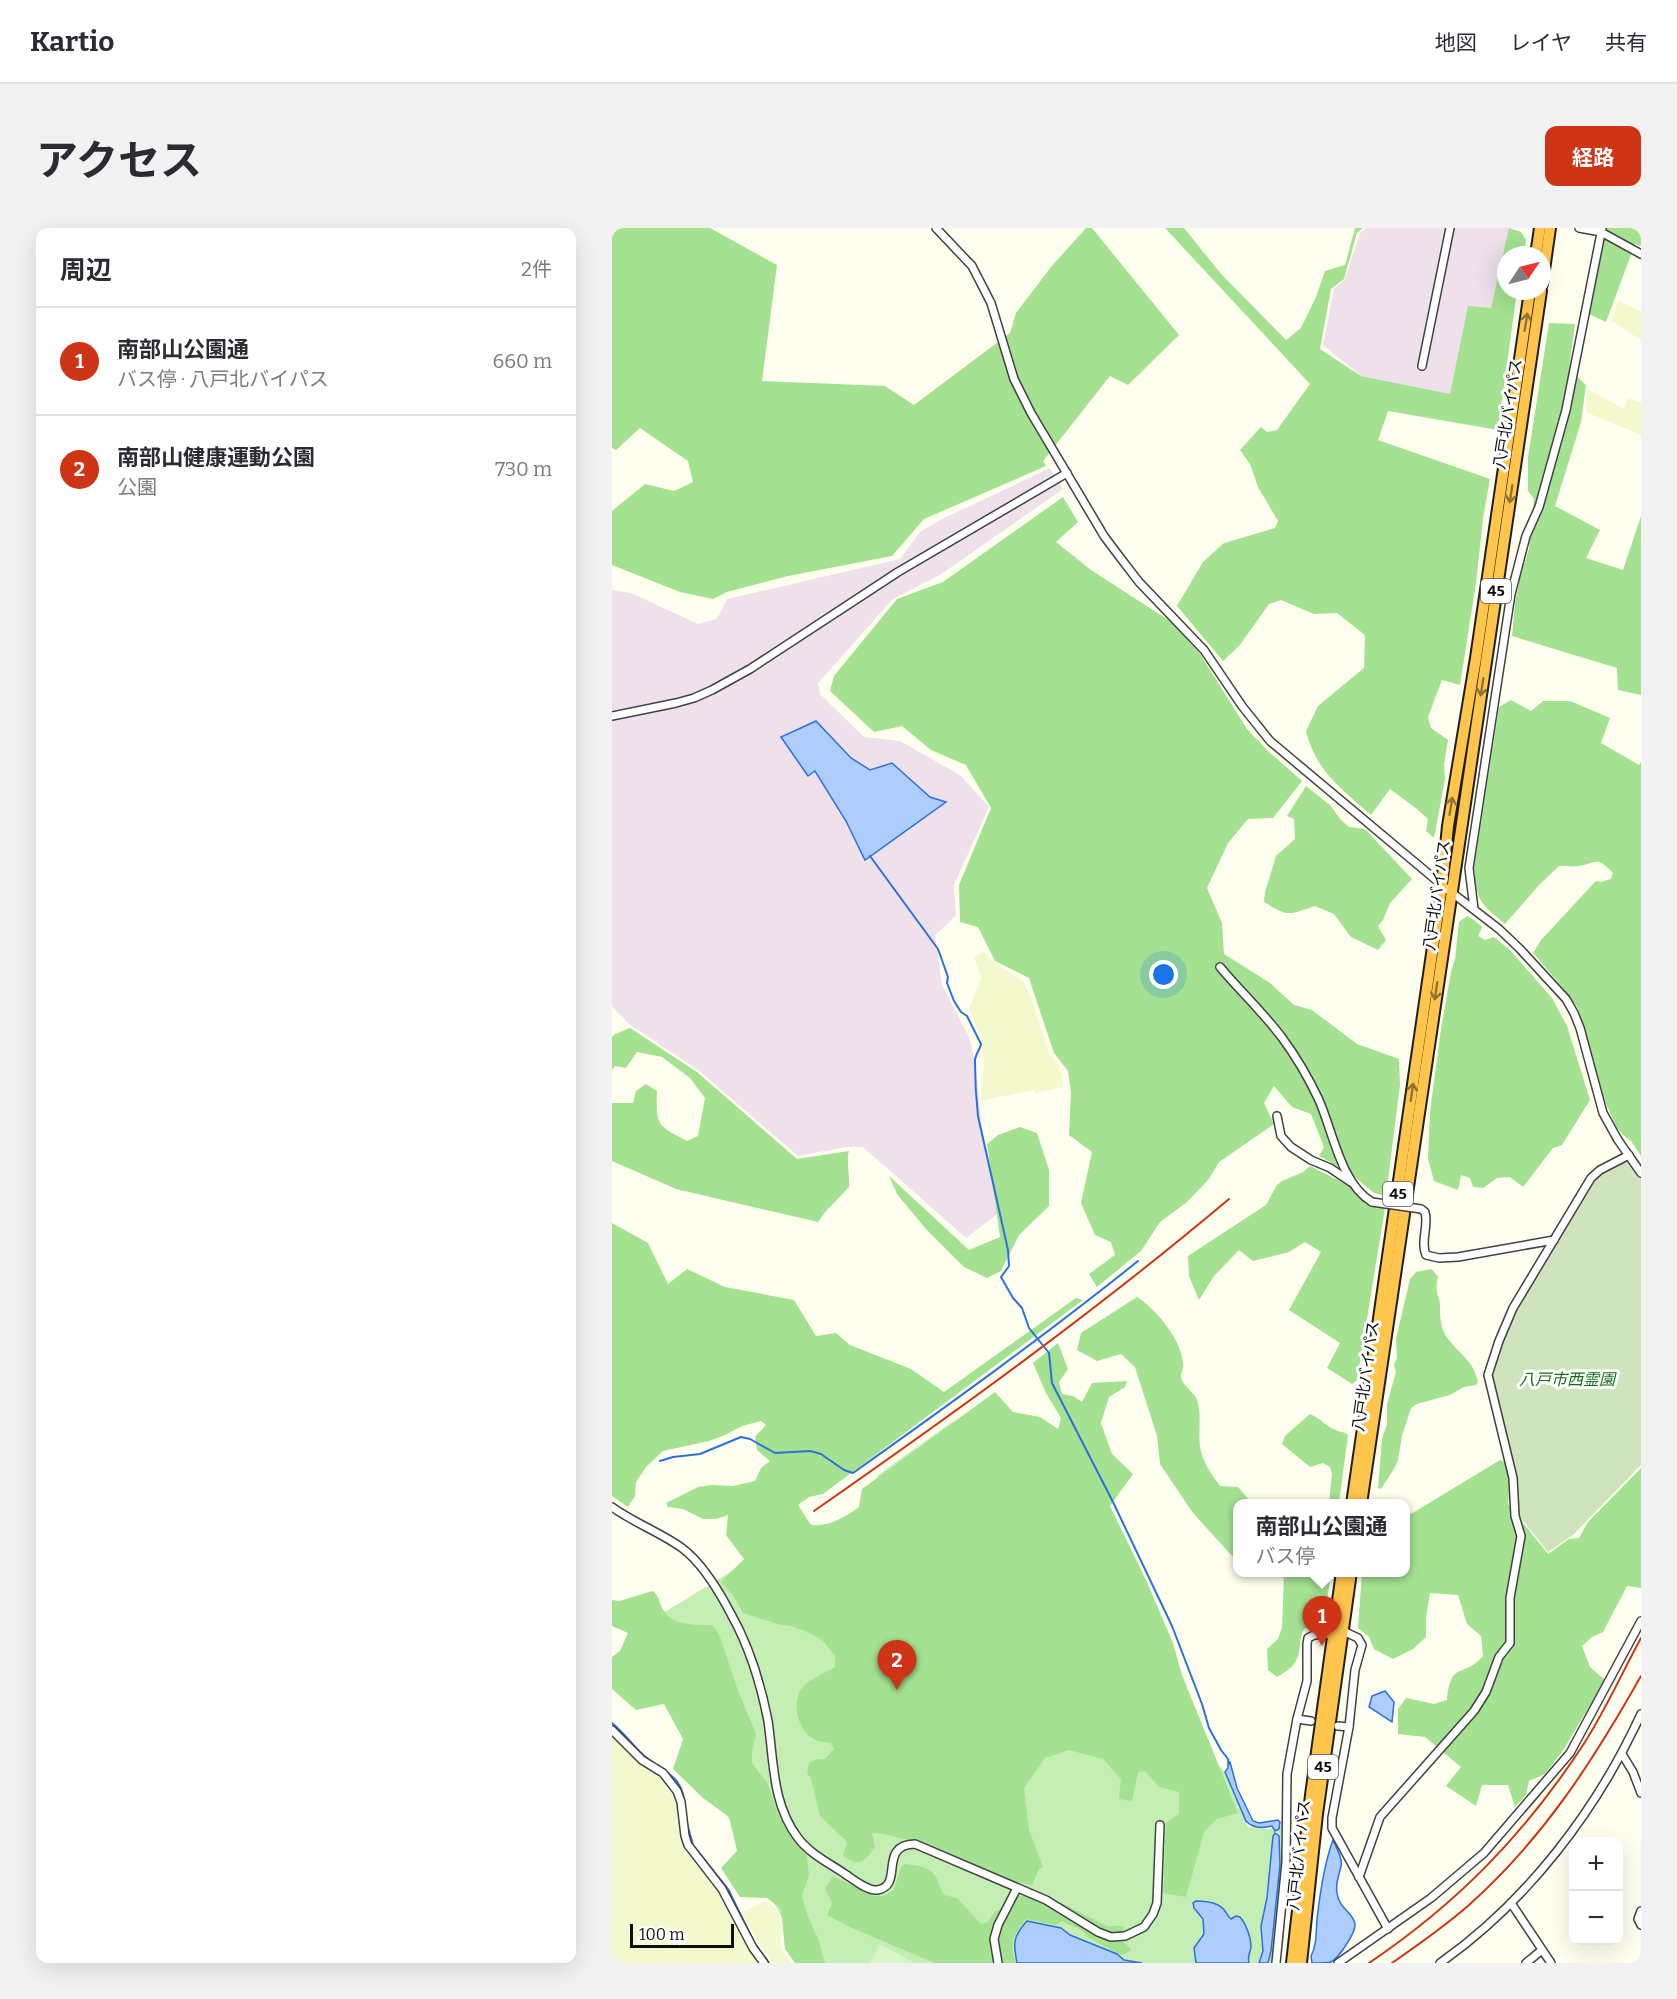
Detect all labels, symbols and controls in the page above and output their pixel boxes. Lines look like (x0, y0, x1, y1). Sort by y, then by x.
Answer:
text: Kartio (30, 25, 114, 58)
text: 地図 (1435, 30, 1477, 56)
text: レイヤ (1510, 30, 1572, 56)
text: 共有 (1605, 30, 1647, 56)
button: 経路 (1545, 126, 1641, 186)
text: アクセス (36, 136, 202, 186)
north arrow (1497, 246, 1551, 300)
text: 周辺 (60, 255, 112, 286)
text: 2件 (521, 257, 552, 281)
one-way arrow (1520, 313, 1531, 333)
text: 南部山公園通 (117, 336, 249, 363)
text: 1 (75, 349, 84, 373)
text: 660 m (493, 349, 552, 373)
street label: 八戸北バイパス (1489, 357, 1526, 471)
text: バス停 · 八戸北バイパス (117, 367, 329, 391)
text: 南部山健康運動公園 (117, 444, 315, 471)
text: 2 (74, 457, 85, 481)
text: 730 m (495, 457, 552, 481)
text: 公園 (117, 475, 157, 499)
one-way arrow (1505, 484, 1516, 504)
road number: 45 (1481, 579, 1511, 603)
one-way arrow (1476, 677, 1487, 696)
one-way arrow (1446, 796, 1457, 816)
street label: 八戸北バイパス (1419, 838, 1454, 952)
your location (1149, 960, 1178, 989)
one-way arrow (1431, 981, 1442, 1001)
one-way arrow (1406, 1083, 1417, 1103)
road number: 45 (1383, 1182, 1413, 1206)
street label: 八戸北バイパス (1348, 1319, 1383, 1433)
park label: 八戸市西霊園 (1519, 1370, 1617, 1389)
popup (1233, 1499, 1410, 1577)
text: 南部山公園通 (1255, 1513, 1388, 1540)
text: バス停 (1255, 1544, 1315, 1568)
pin: 1 (1302, 1596, 1342, 1646)
pin: 2 (878, 1640, 916, 1690)
road number: 45 (1308, 1755, 1338, 1779)
street label: 八戸北バイパス (1283, 1799, 1314, 1912)
map controls (1569, 1837, 1623, 1945)
button: + (1569, 1837, 1623, 1891)
button: − (1569, 1891, 1623, 1945)
scale bar (630, 1921, 734, 1948)
text: 100 m (639, 1925, 684, 1944)

